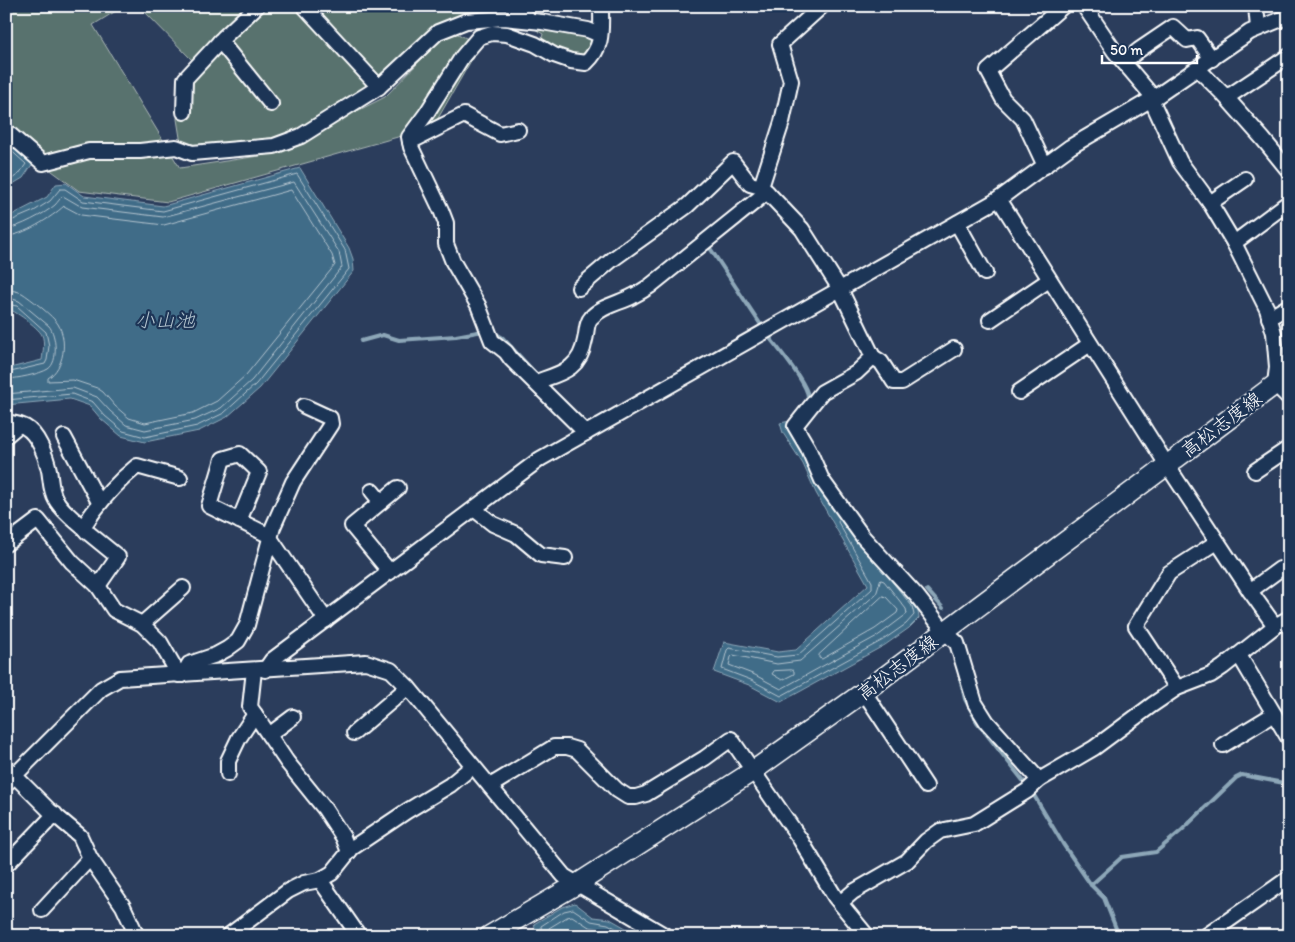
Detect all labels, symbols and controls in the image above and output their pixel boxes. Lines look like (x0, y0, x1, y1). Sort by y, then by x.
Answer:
scale bar (1102, 32, 1198, 64)
text: 50 m (1110, 41, 1143, 59)
water label: 小山池 (135, 308, 196, 332)
street label: 高松志度線 (1176, 387, 1266, 462)
street label: 高松志度線 (852, 630, 942, 705)

